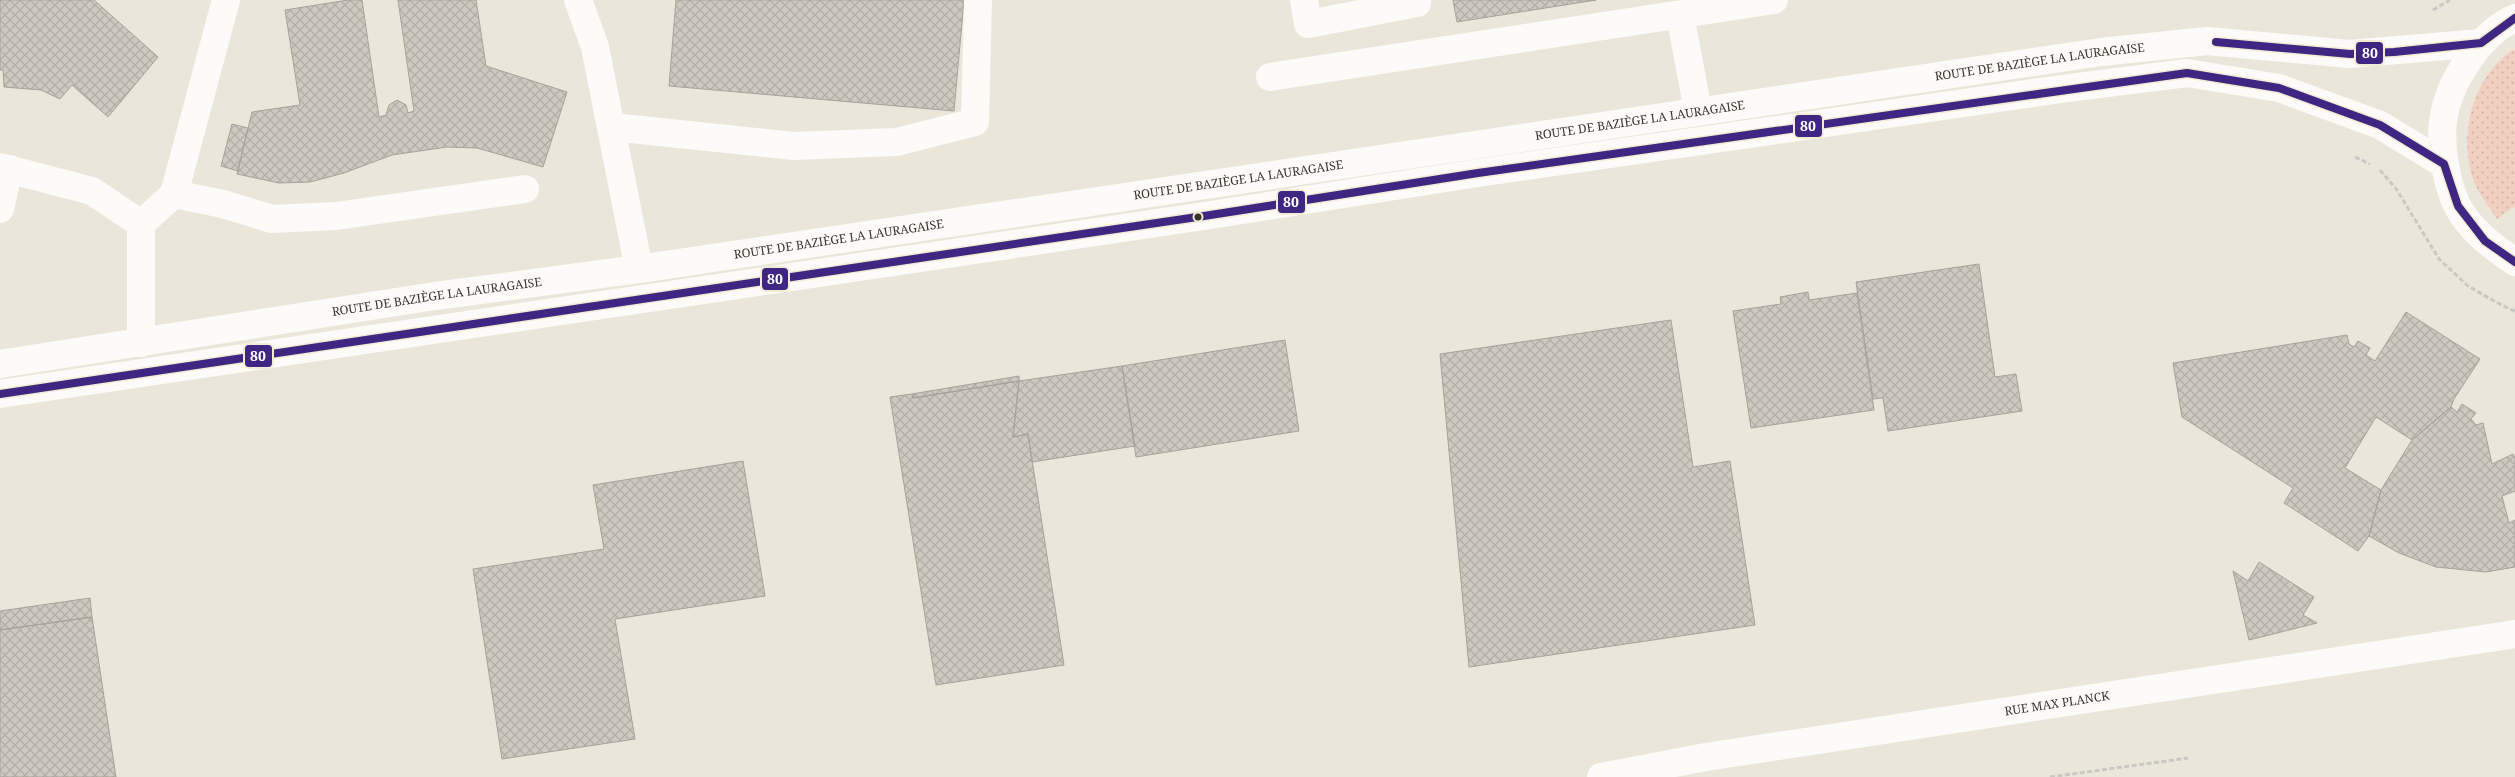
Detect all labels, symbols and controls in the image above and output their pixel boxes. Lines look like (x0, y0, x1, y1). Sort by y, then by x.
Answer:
street label: ROUTE DE BAZIÈGE LA LAURAGAISE (1934, 39, 2145, 85)
line badge: 80 (2355, 41, 2384, 65)
text: 80 (2362, 43, 2378, 62)
street label: ROUTE DE BAZIÈGE LA LAURAGAISE (1534, 96, 1746, 144)
line badge: 80 (1794, 114, 1823, 138)
text: 80 (1800, 116, 1816, 135)
street label: ROUTE DE BAZIÈGE LA LAURAGAISE (1132, 156, 1344, 203)
line badge: 80 (1277, 190, 1306, 214)
text: 80 (1283, 192, 1299, 211)
unlabelled marker (1193, 212, 1203, 222)
street label: ROUTE DE BAZIÈGE LA LAURAGAISE (733, 215, 945, 263)
line badge: 80 (761, 267, 789, 291)
text: 80 (767, 269, 783, 288)
street label: ROUTE DE BAZIÈGE LA LAURAGAISE (331, 273, 543, 320)
line badge: 80 (244, 344, 273, 368)
text: 80 (250, 346, 266, 365)
street label: RUE MAX PLANCK (2003, 687, 2111, 719)

